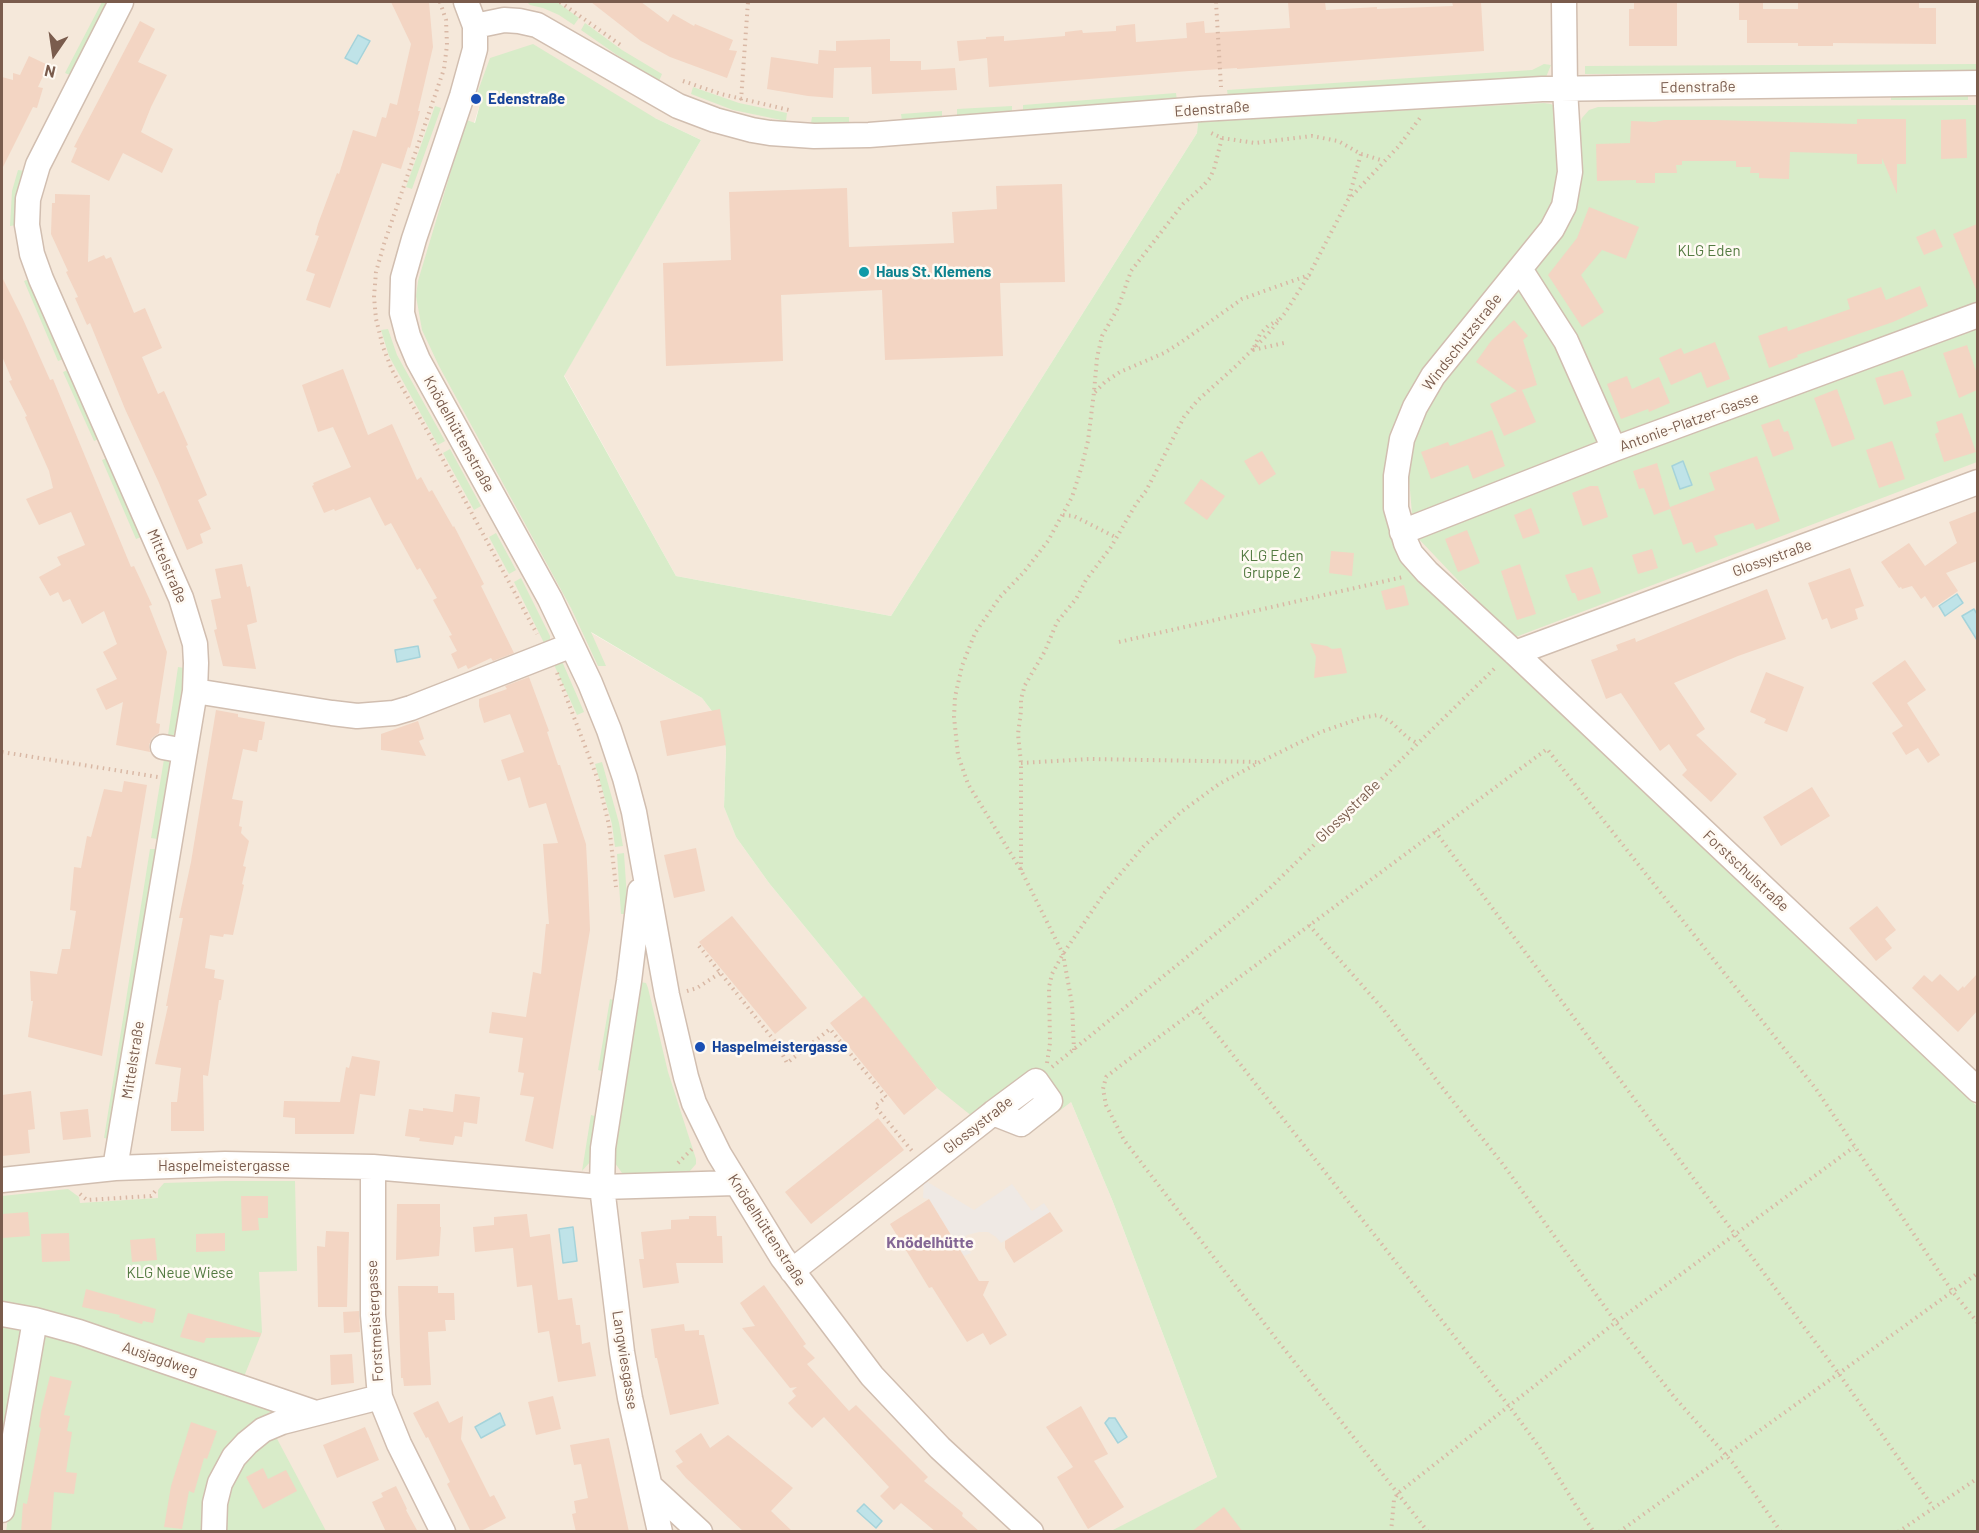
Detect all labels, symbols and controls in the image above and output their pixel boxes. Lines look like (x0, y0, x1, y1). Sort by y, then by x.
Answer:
north arrow (24, 24, 84, 84)
text: N (43, 62, 57, 82)
street label: Edenstraße (1660, 77, 1736, 97)
place label: Edenstraße (488, 90, 565, 108)
marker: Edenstraße (469, 92, 483, 106)
street label: Edenstraße (1174, 97, 1250, 121)
park label: KLG Eden (1677, 242, 1741, 260)
place label: Haus St. Klemens (876, 263, 991, 281)
marker: Haus St. Klemens (857, 265, 871, 279)
street label: Windschutzstraße (1418, 290, 1506, 394)
street label: Knödelhüttenstraße (420, 373, 498, 495)
street label: Antonie-Platzer-Gasse (1617, 388, 1761, 456)
street label: Mittelstraße (143, 526, 191, 606)
street label: Glossystraße (1730, 535, 1814, 581)
park label: KLG Eden Gruppe 2 (1240, 547, 1304, 582)
street label: Glossystraße (1312, 776, 1384, 846)
street label: Forstschulstraße (1699, 827, 1793, 915)
street label: Mittelstraße (118, 1020, 148, 1100)
place label: Haspelmeistergasse (712, 1038, 848, 1056)
marker: Haspelmeistergasse (693, 1040, 707, 1054)
street label: Glossystraße (940, 1092, 1016, 1158)
street label: Haspelmeistergasse (158, 1157, 290, 1175)
street label: Knödelhüttenstraße (724, 1171, 810, 1289)
district label: Knödelhütte (886, 1233, 974, 1253)
street label: Forstmeistergasse (363, 1260, 387, 1382)
park label: KLG Neue Wiese (126, 1264, 234, 1282)
street label: Langwiesgasse (608, 1309, 642, 1411)
street label: Ausjagdweg (120, 1338, 200, 1380)

